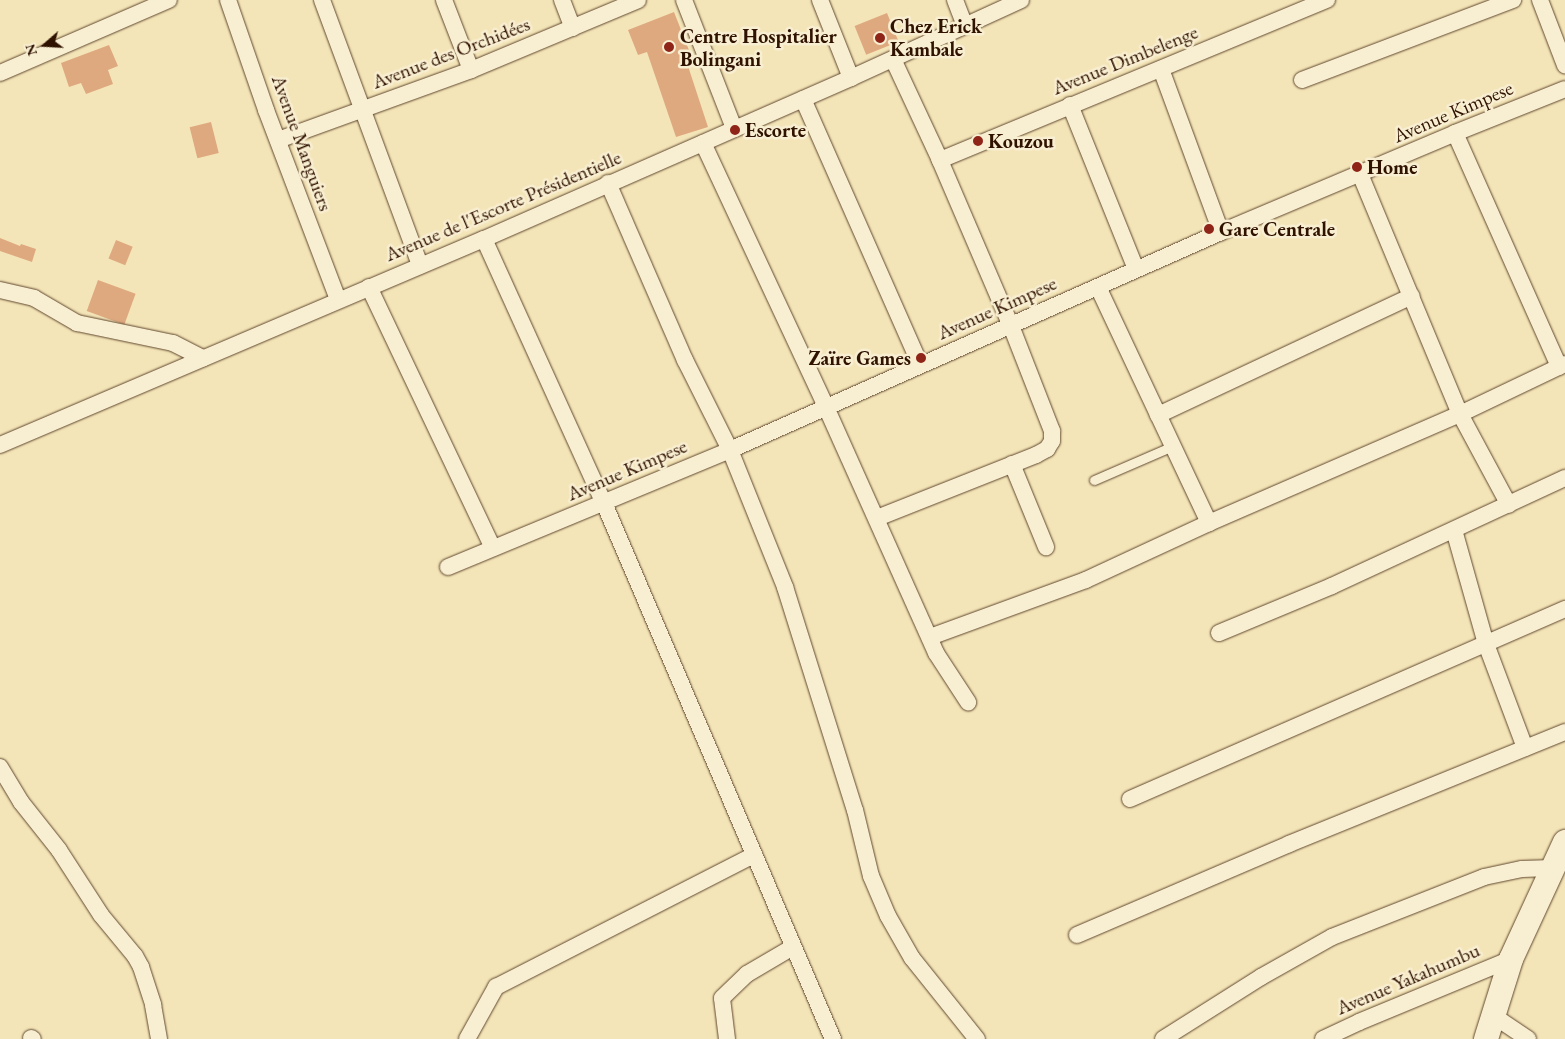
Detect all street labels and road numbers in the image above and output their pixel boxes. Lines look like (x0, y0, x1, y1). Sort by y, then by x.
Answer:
street label: Avenue des Orchidées (369, 12, 533, 94)
street label: Avenue Dimbelenge (1049, 20, 1201, 100)
street label: Avenue Manguiers (266, 72, 338, 214)
street label: Avenue Kimpese (1389, 76, 1517, 148)
street label: Avenue de l'Escorte Présidentielle (381, 145, 625, 267)
street label: Avenue Kimpese (934, 271, 1060, 345)
street label: Avenue Kimpese (563, 434, 691, 506)
street label: Avenue Yakahumbu (1333, 938, 1483, 1020)

